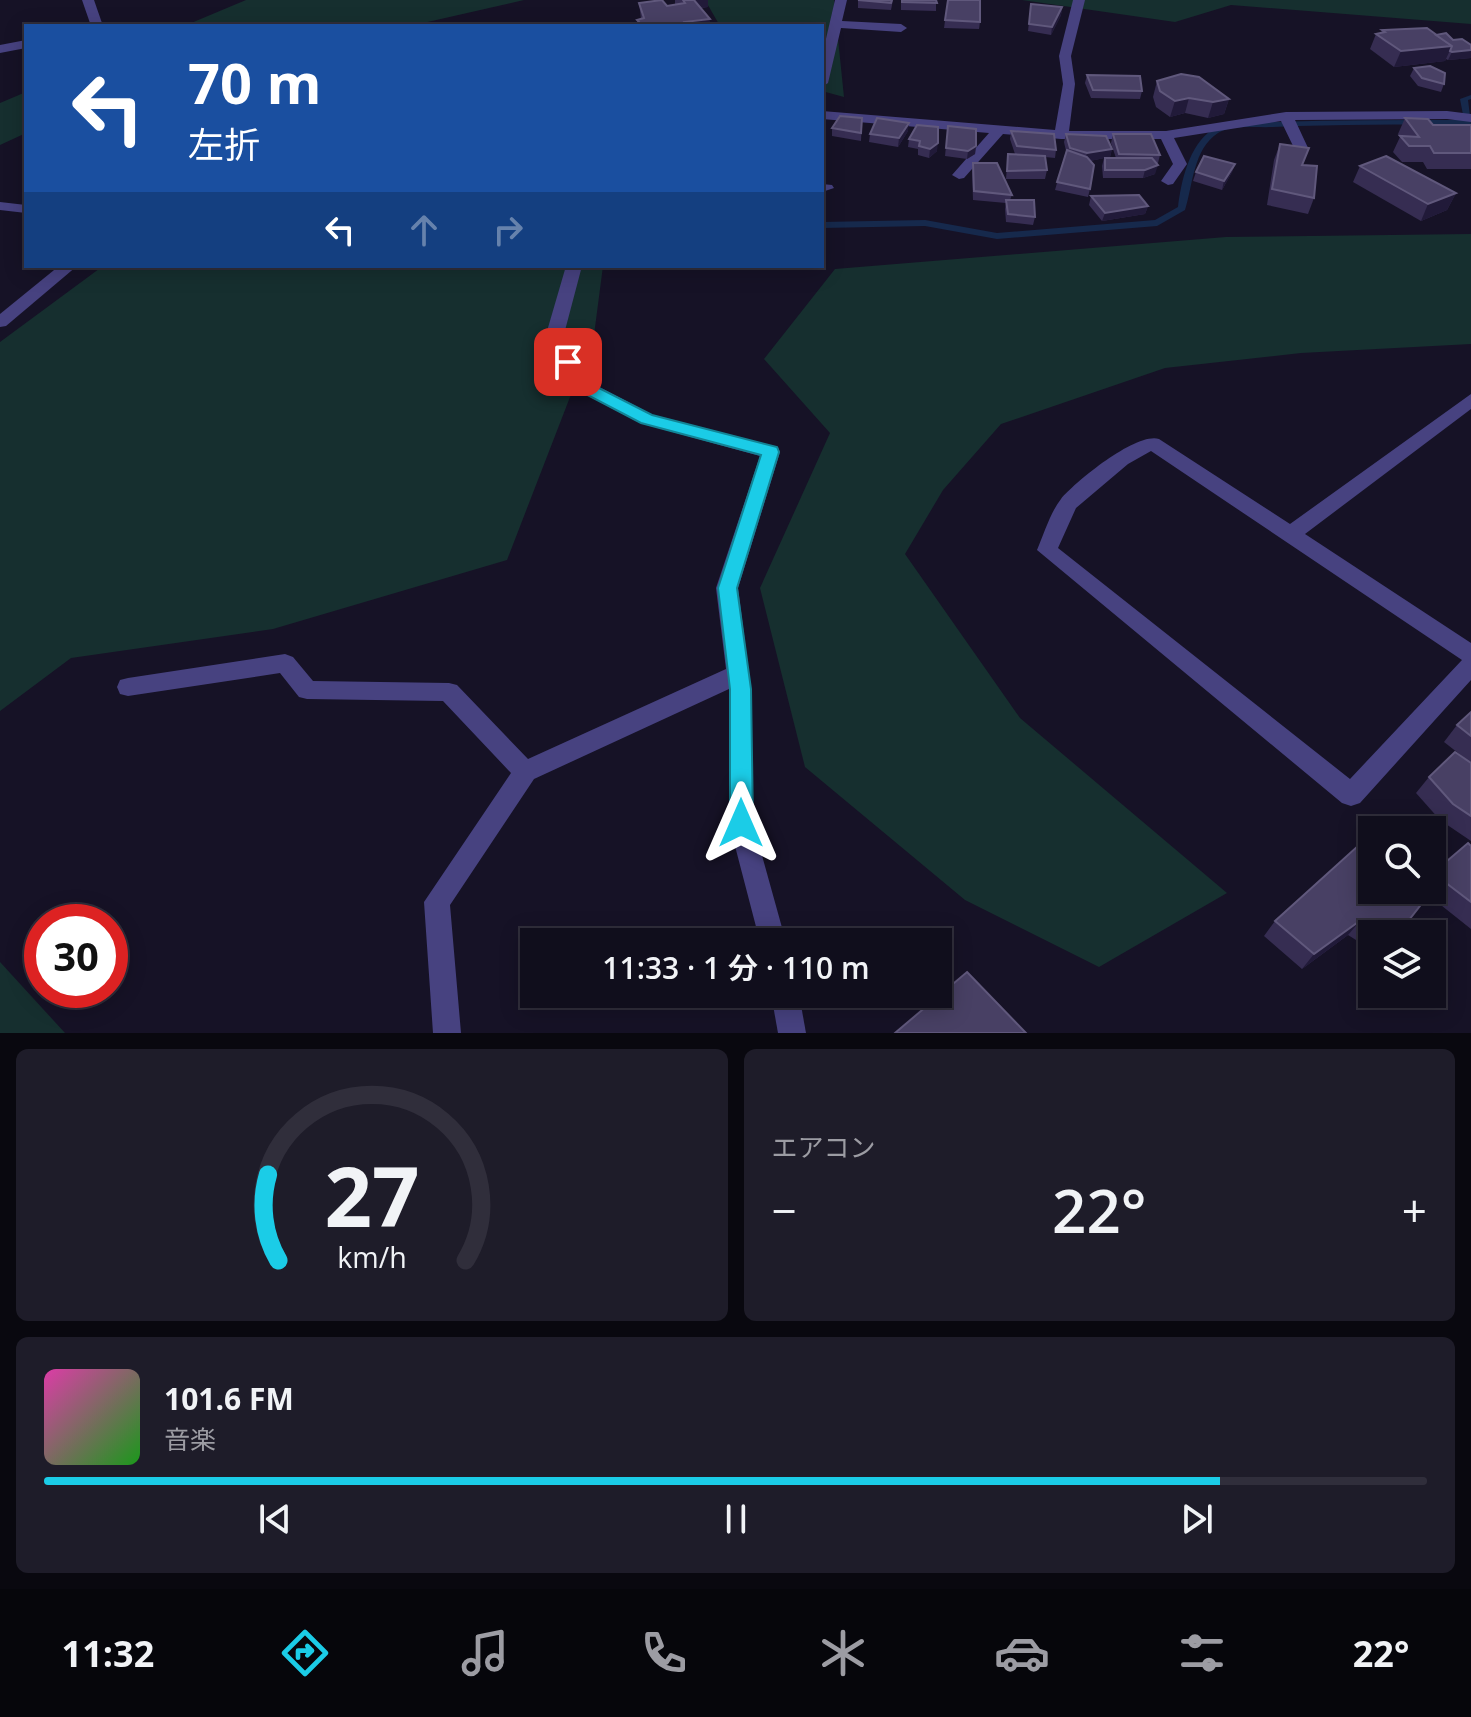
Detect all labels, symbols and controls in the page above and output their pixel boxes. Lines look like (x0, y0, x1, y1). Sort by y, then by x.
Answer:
text: 70 m (188, 44, 322, 120)
icon: left (56, 56, 160, 160)
text: 左折 (188, 120, 260, 169)
icon: left (318, 208, 362, 252)
icon: ahead (402, 208, 446, 252)
icon: right (486, 208, 530, 252)
pin (534, 328, 602, 396)
icon: arrive (546, 340, 590, 384)
position arrow (699, 781, 783, 865)
map controls (1358, 816, 1446, 1008)
button: search (1358, 816, 1446, 904)
speed limit sign: 30 (24, 904, 128, 1008)
button: layers (1358, 920, 1446, 1008)
text: 11:33 · 1 分 · 110 m (602, 947, 870, 988)
text: エアコン (772, 1129, 876, 1165)
text: 27 (324, 1138, 419, 1251)
text: 22° (1052, 1169, 1146, 1251)
text: − (772, 1180, 797, 1240)
text: + (1402, 1180, 1427, 1240)
text: km/h (337, 1237, 406, 1276)
text: 101.6 FM (164, 1378, 294, 1419)
text: 音楽 (164, 1421, 216, 1457)
icon: previous (253, 1497, 297, 1541)
icon: pause (714, 1497, 758, 1541)
icon: next (1175, 1497, 1219, 1541)
icon: directions (277, 1625, 333, 1681)
icon: music (457, 1625, 513, 1681)
icon: phone (636, 1625, 692, 1681)
icon: climate (815, 1625, 871, 1681)
icon: car (994, 1625, 1050, 1681)
icon: filters (1174, 1625, 1230, 1681)
text: 11:32 (62, 1629, 154, 1678)
text: 22° (1353, 1629, 1409, 1678)

